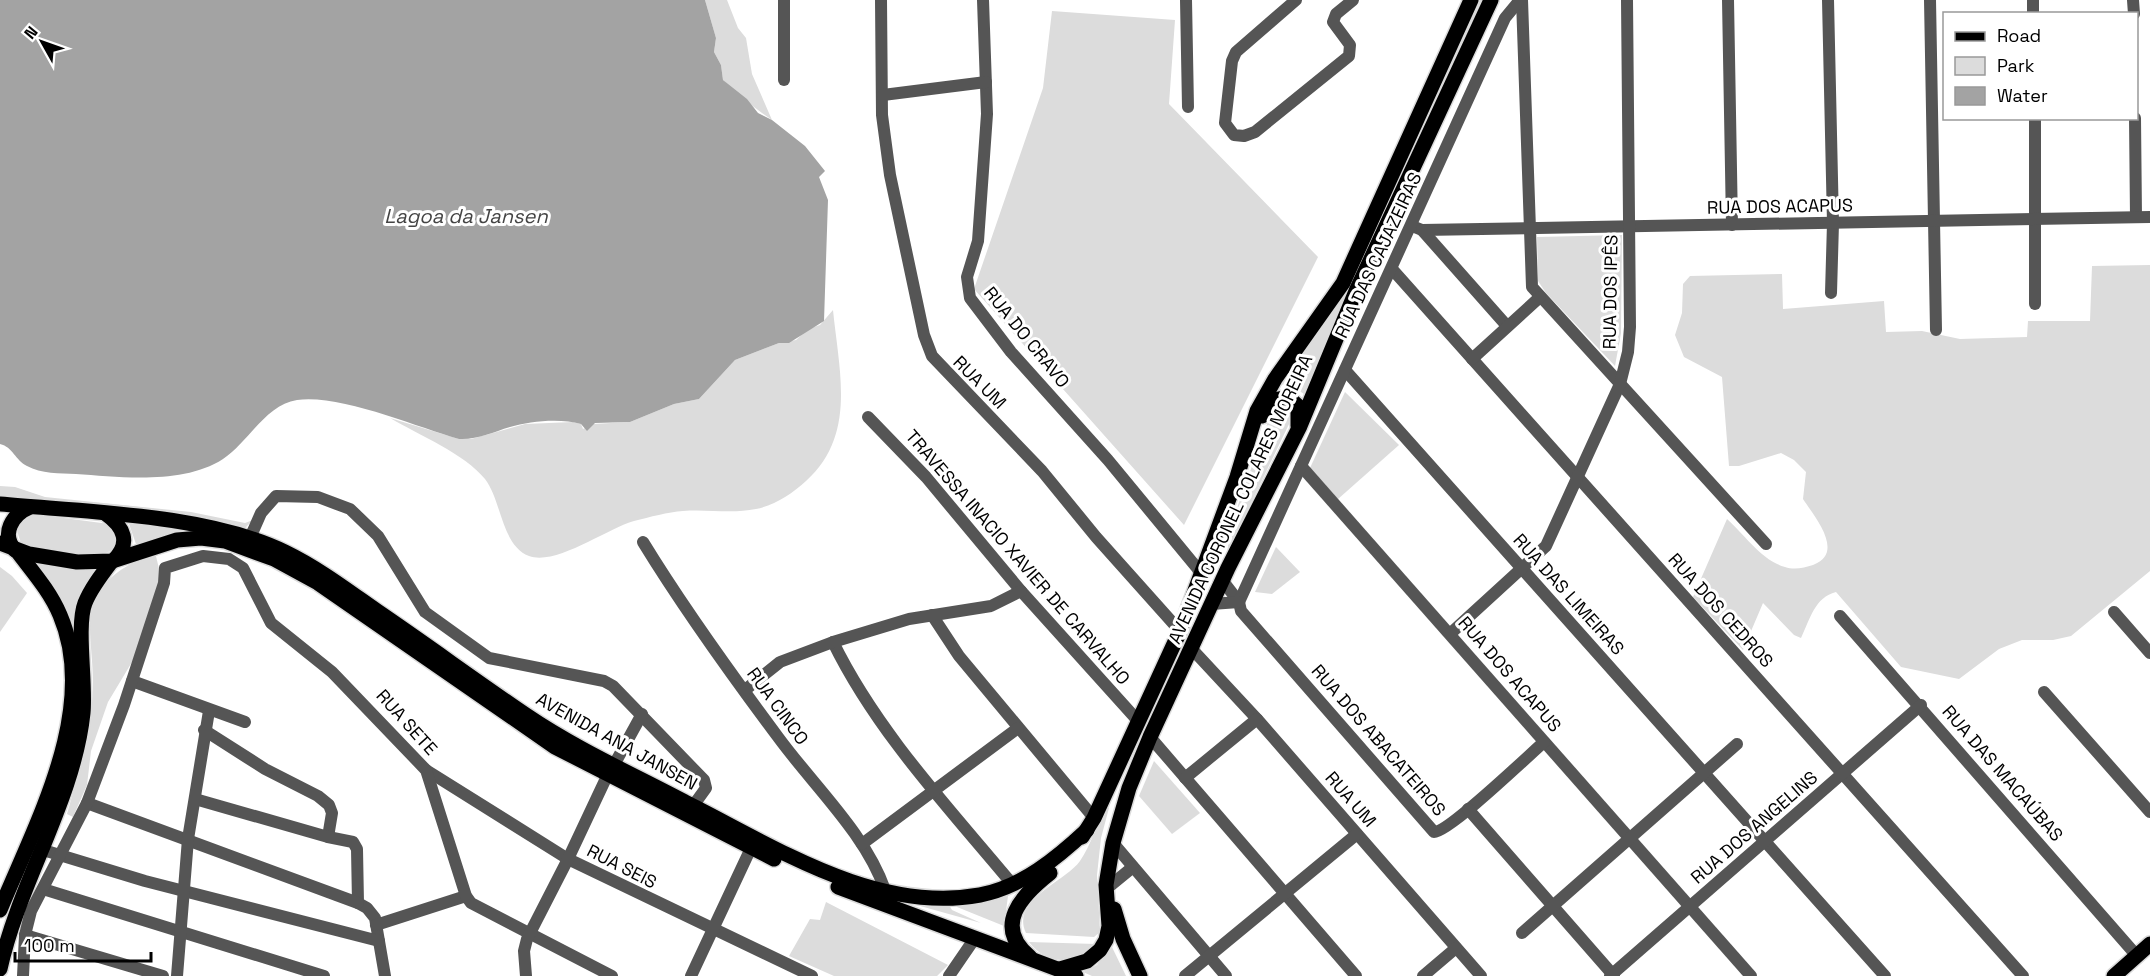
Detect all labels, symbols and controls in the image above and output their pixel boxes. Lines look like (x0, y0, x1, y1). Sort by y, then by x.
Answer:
north arrow (12, 12, 72, 72)
legend (1943, 12, 2138, 120)
text: N (19, 22, 42, 44)
text: Road (1997, 24, 2041, 47)
text: Park (1997, 54, 2035, 77)
text: Water (1997, 84, 2048, 107)
street label: RUA DAS CAJAZEIRAS (1329, 168, 1427, 342)
street label: RUA DOS ACAPUS (1707, 193, 1853, 219)
water label: Lagoa da Jansen (384, 203, 548, 229)
street label: RUA DOS IPÊS (1597, 234, 1623, 350)
street label: RUA DO CRAVO (979, 282, 1075, 392)
street label: RUA UM (948, 350, 1012, 414)
street label: AVENIDA CORONEL COLARES MOREIRA (1163, 351, 1317, 647)
street label: TRAVESSA INACIO XAVIER DE CARVALHO (901, 425, 1135, 689)
street label: RUA DAS LIMEIRAS (1508, 529, 1630, 659)
street label: RUA DOS CEDROS (1663, 548, 1779, 672)
street label: RUA DOS ACAPUS (1453, 611, 1567, 737)
street label: RUA DOS ABACATEIROS (1307, 659, 1451, 821)
street label: RUA CINCO (742, 663, 814, 749)
street label: RUA SETE (371, 684, 443, 760)
street label: AVENIDA ANA JANSEN (532, 687, 702, 795)
street label: RUA DAS MACAÚBAS (1938, 700, 2068, 846)
street label: RUA UM (1321, 766, 1381, 832)
street label: RUA DOS ANGELINS (1686, 766, 1822, 888)
street label: RUA SEIS (583, 839, 661, 893)
scale bar (15, 925, 152, 963)
text: 100 m (24, 934, 75, 957)

